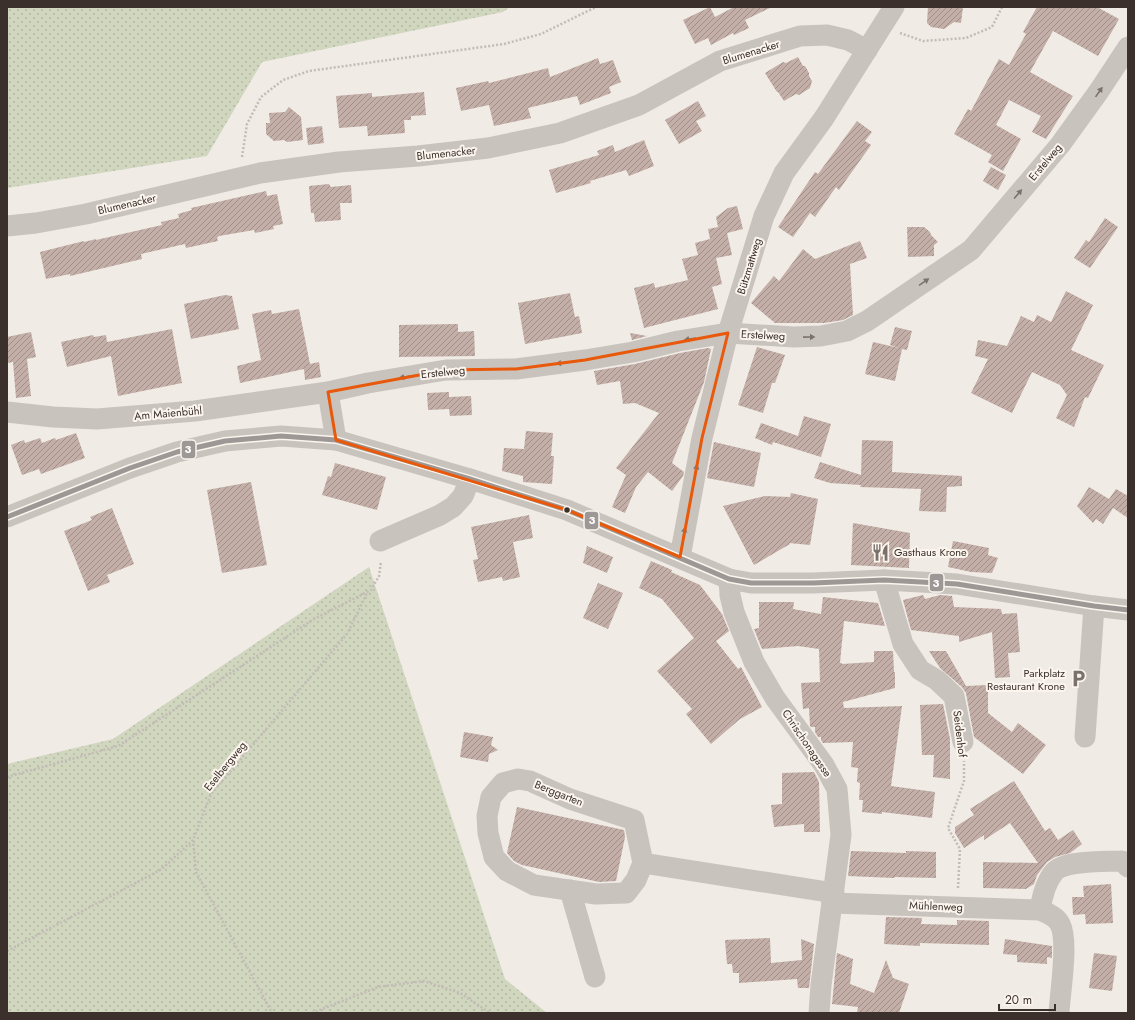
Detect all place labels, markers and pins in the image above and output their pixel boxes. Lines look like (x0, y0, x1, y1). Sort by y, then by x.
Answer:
unlabelled marker (562, 505, 572, 515)
restaurant icon: Gasthaus Krone (871, 542, 891, 562)
place label: Gasthaus Krone (894, 544, 967, 560)
place label: Parkplatz Restaurant Krone (987, 665, 1065, 694)
parking icon: Parkplatz Restaurant Krone (1068, 669, 1088, 689)

